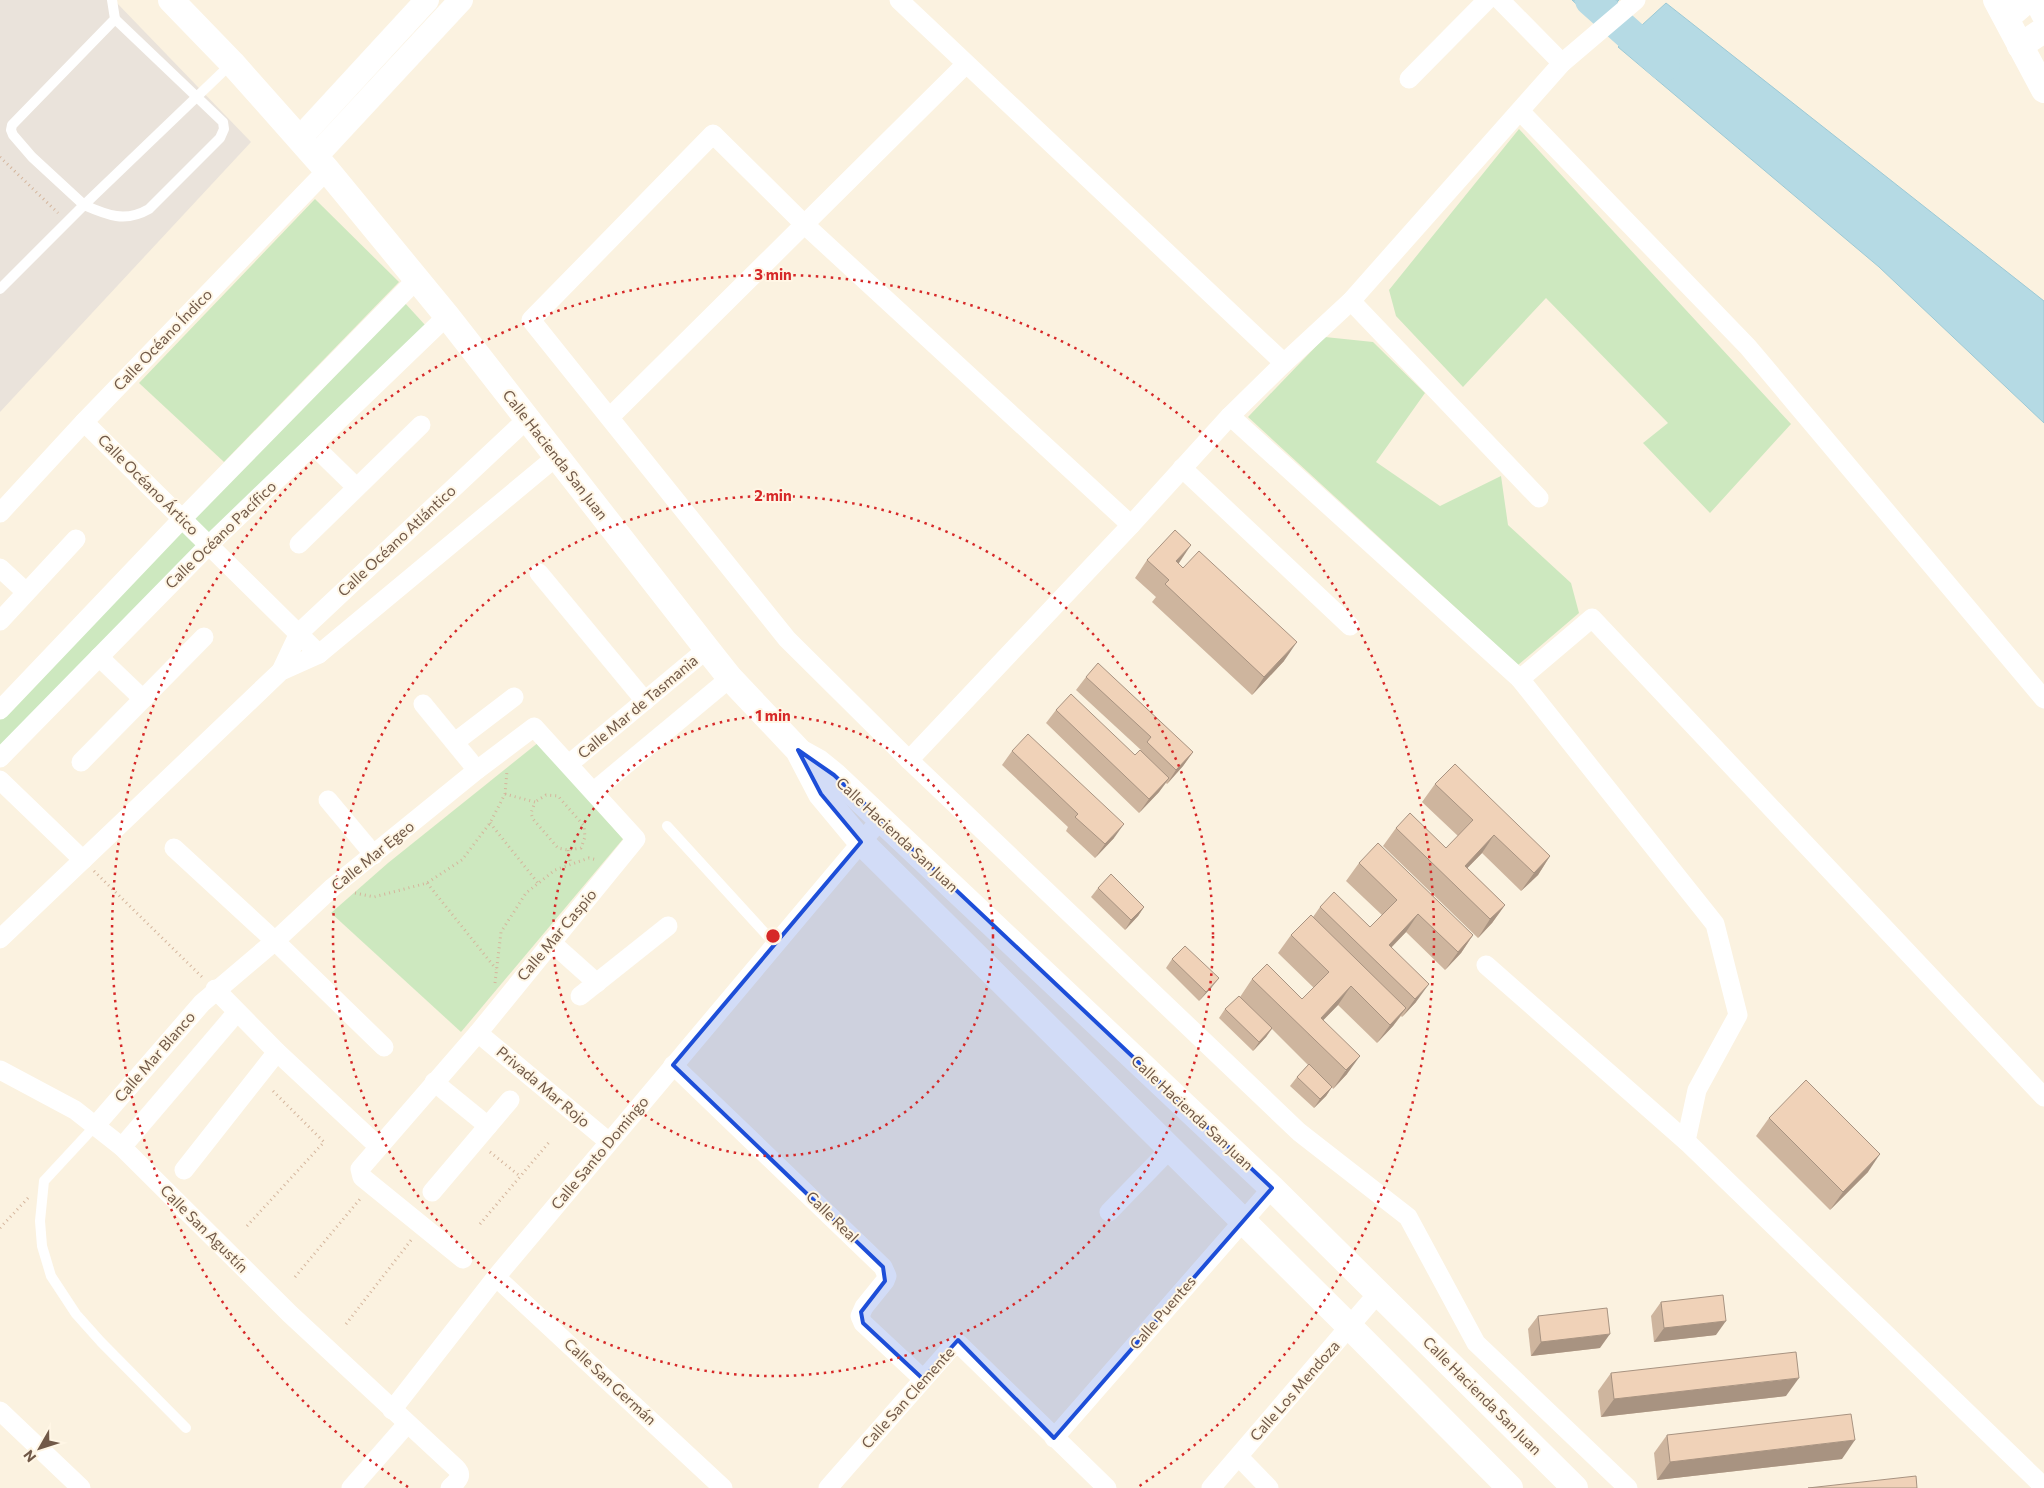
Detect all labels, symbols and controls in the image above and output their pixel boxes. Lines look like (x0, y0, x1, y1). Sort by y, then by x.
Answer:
text: 3 min (754, 265, 792, 283)
street label: Calle Océano Índico (109, 284, 215, 394)
street label: Calle Hacienda San Juan (499, 386, 612, 523)
street label: Calle Océano Ártico (95, 429, 204, 538)
street label: Calle Océano Pacífico (161, 477, 279, 592)
street label: Calle Océano Atlántico (334, 481, 459, 600)
text: 2 min (754, 486, 792, 504)
street label: Calle Mar de Tasmania (574, 651, 701, 762)
text: 1 min (755, 706, 791, 724)
street label: Calle Hacienda San Juan (833, 773, 962, 895)
street label: Calle Mar Egeo (327, 816, 417, 894)
street label: Calle Mar Caspio (513, 885, 600, 984)
centre of rings (764, 927, 782, 945)
street label: Calle Mar Blanco (110, 1007, 198, 1105)
street label: Privada Mar Rojo (493, 1042, 594, 1131)
street label: Calle Hacienda San Juan (1128, 1051, 1257, 1173)
street label: Calle Santo Domingo (547, 1092, 652, 1213)
street label: Calle San Agustín (157, 1181, 252, 1276)
street label: Calle Real (803, 1187, 863, 1246)
street label: Calle Puentes (1125, 1272, 1199, 1353)
street label: Calle Hacienda San Juan (1420, 1332, 1546, 1458)
street label: Calle San Germán (561, 1334, 660, 1428)
street label: Calle Los Mendoza (1246, 1336, 1343, 1444)
street label: Calle San Clemente (857, 1343, 958, 1452)
north arrow (15, 1423, 65, 1473)
text: N (20, 1447, 39, 1466)

